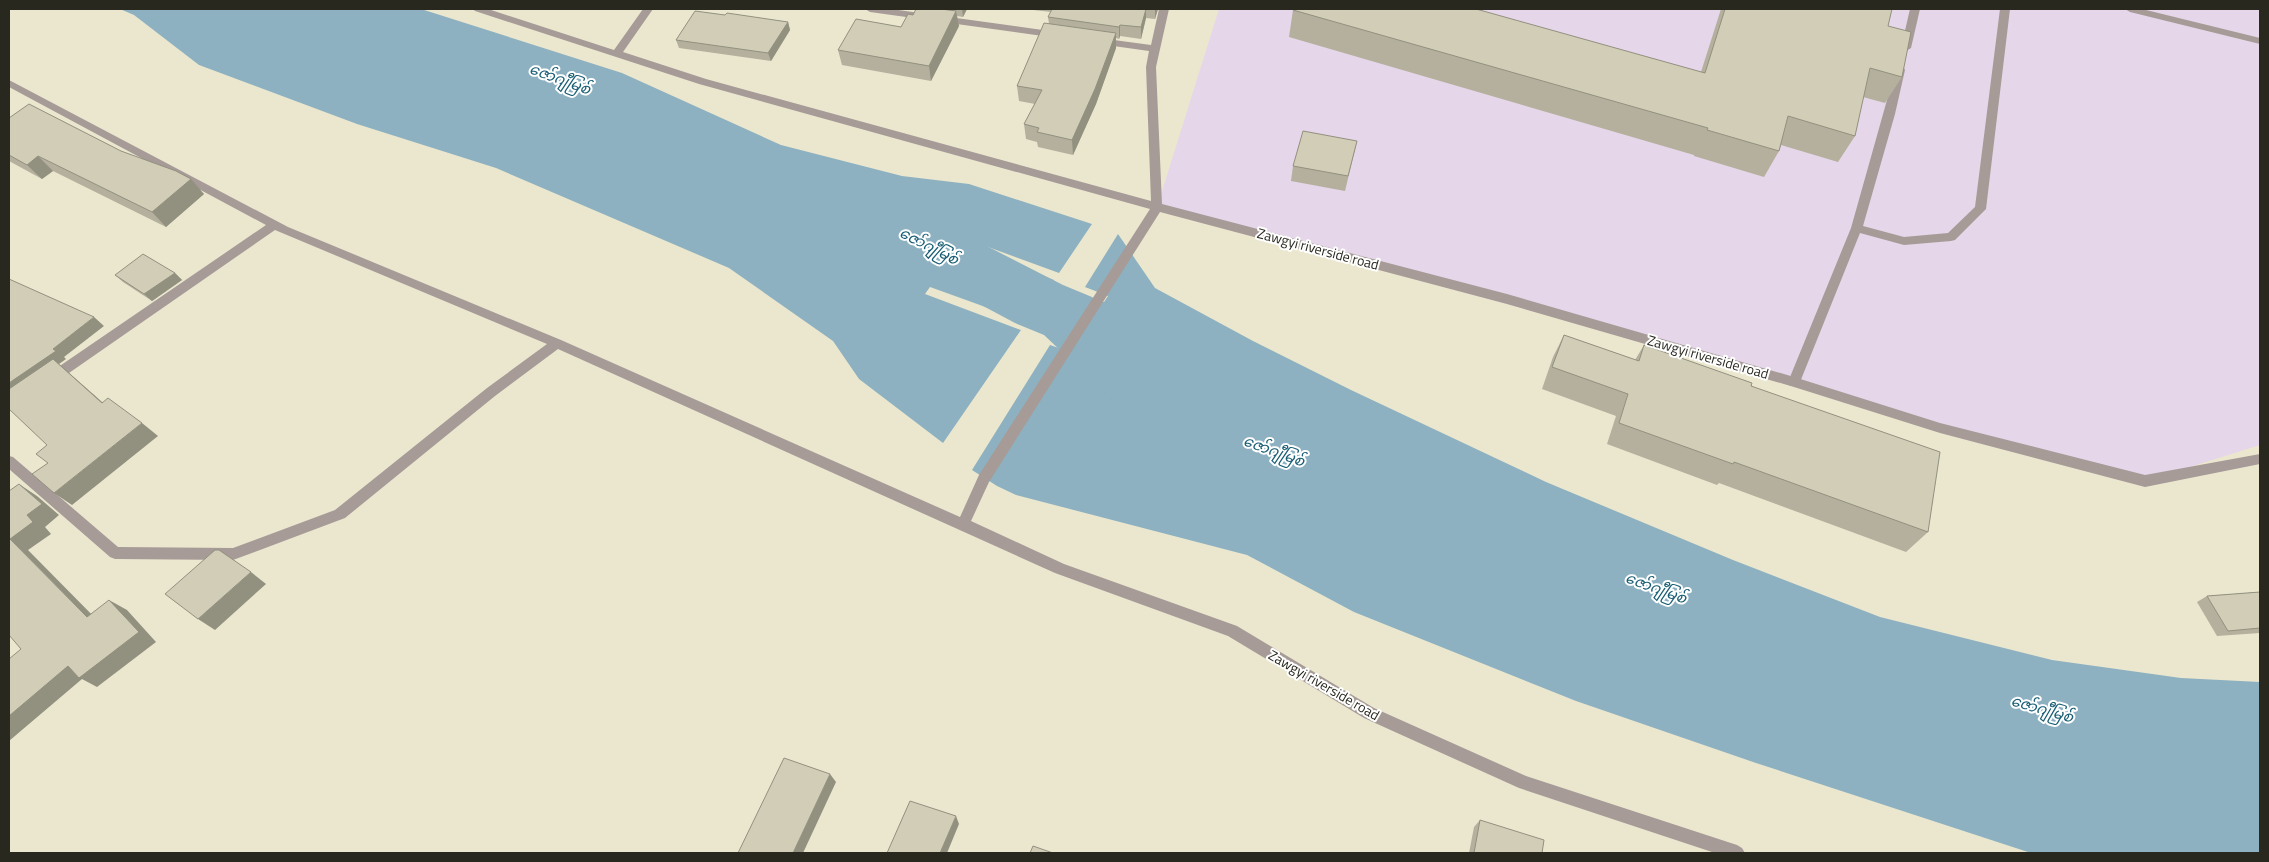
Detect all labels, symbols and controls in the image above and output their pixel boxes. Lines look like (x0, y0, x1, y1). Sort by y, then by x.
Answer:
water label: ဇော်ဂျီမြစ် (526, 57, 596, 102)
water label: ဇော်ဂျီမြစ် (895, 221, 964, 272)
street label: Zawgyi riverside road (1255, 222, 1381, 275)
street label: Zawgyi riverside road (1645, 329, 1771, 384)
water label: ဇော်ဂျီမြစ် (1240, 429, 1310, 474)
water label: ဇော်ဂျီမြစ် (1622, 566, 1692, 611)
street label: Zawgyi riverside road (1265, 644, 1384, 725)
water label: ဇော်ဂျီမြစ် (2008, 689, 2077, 730)

